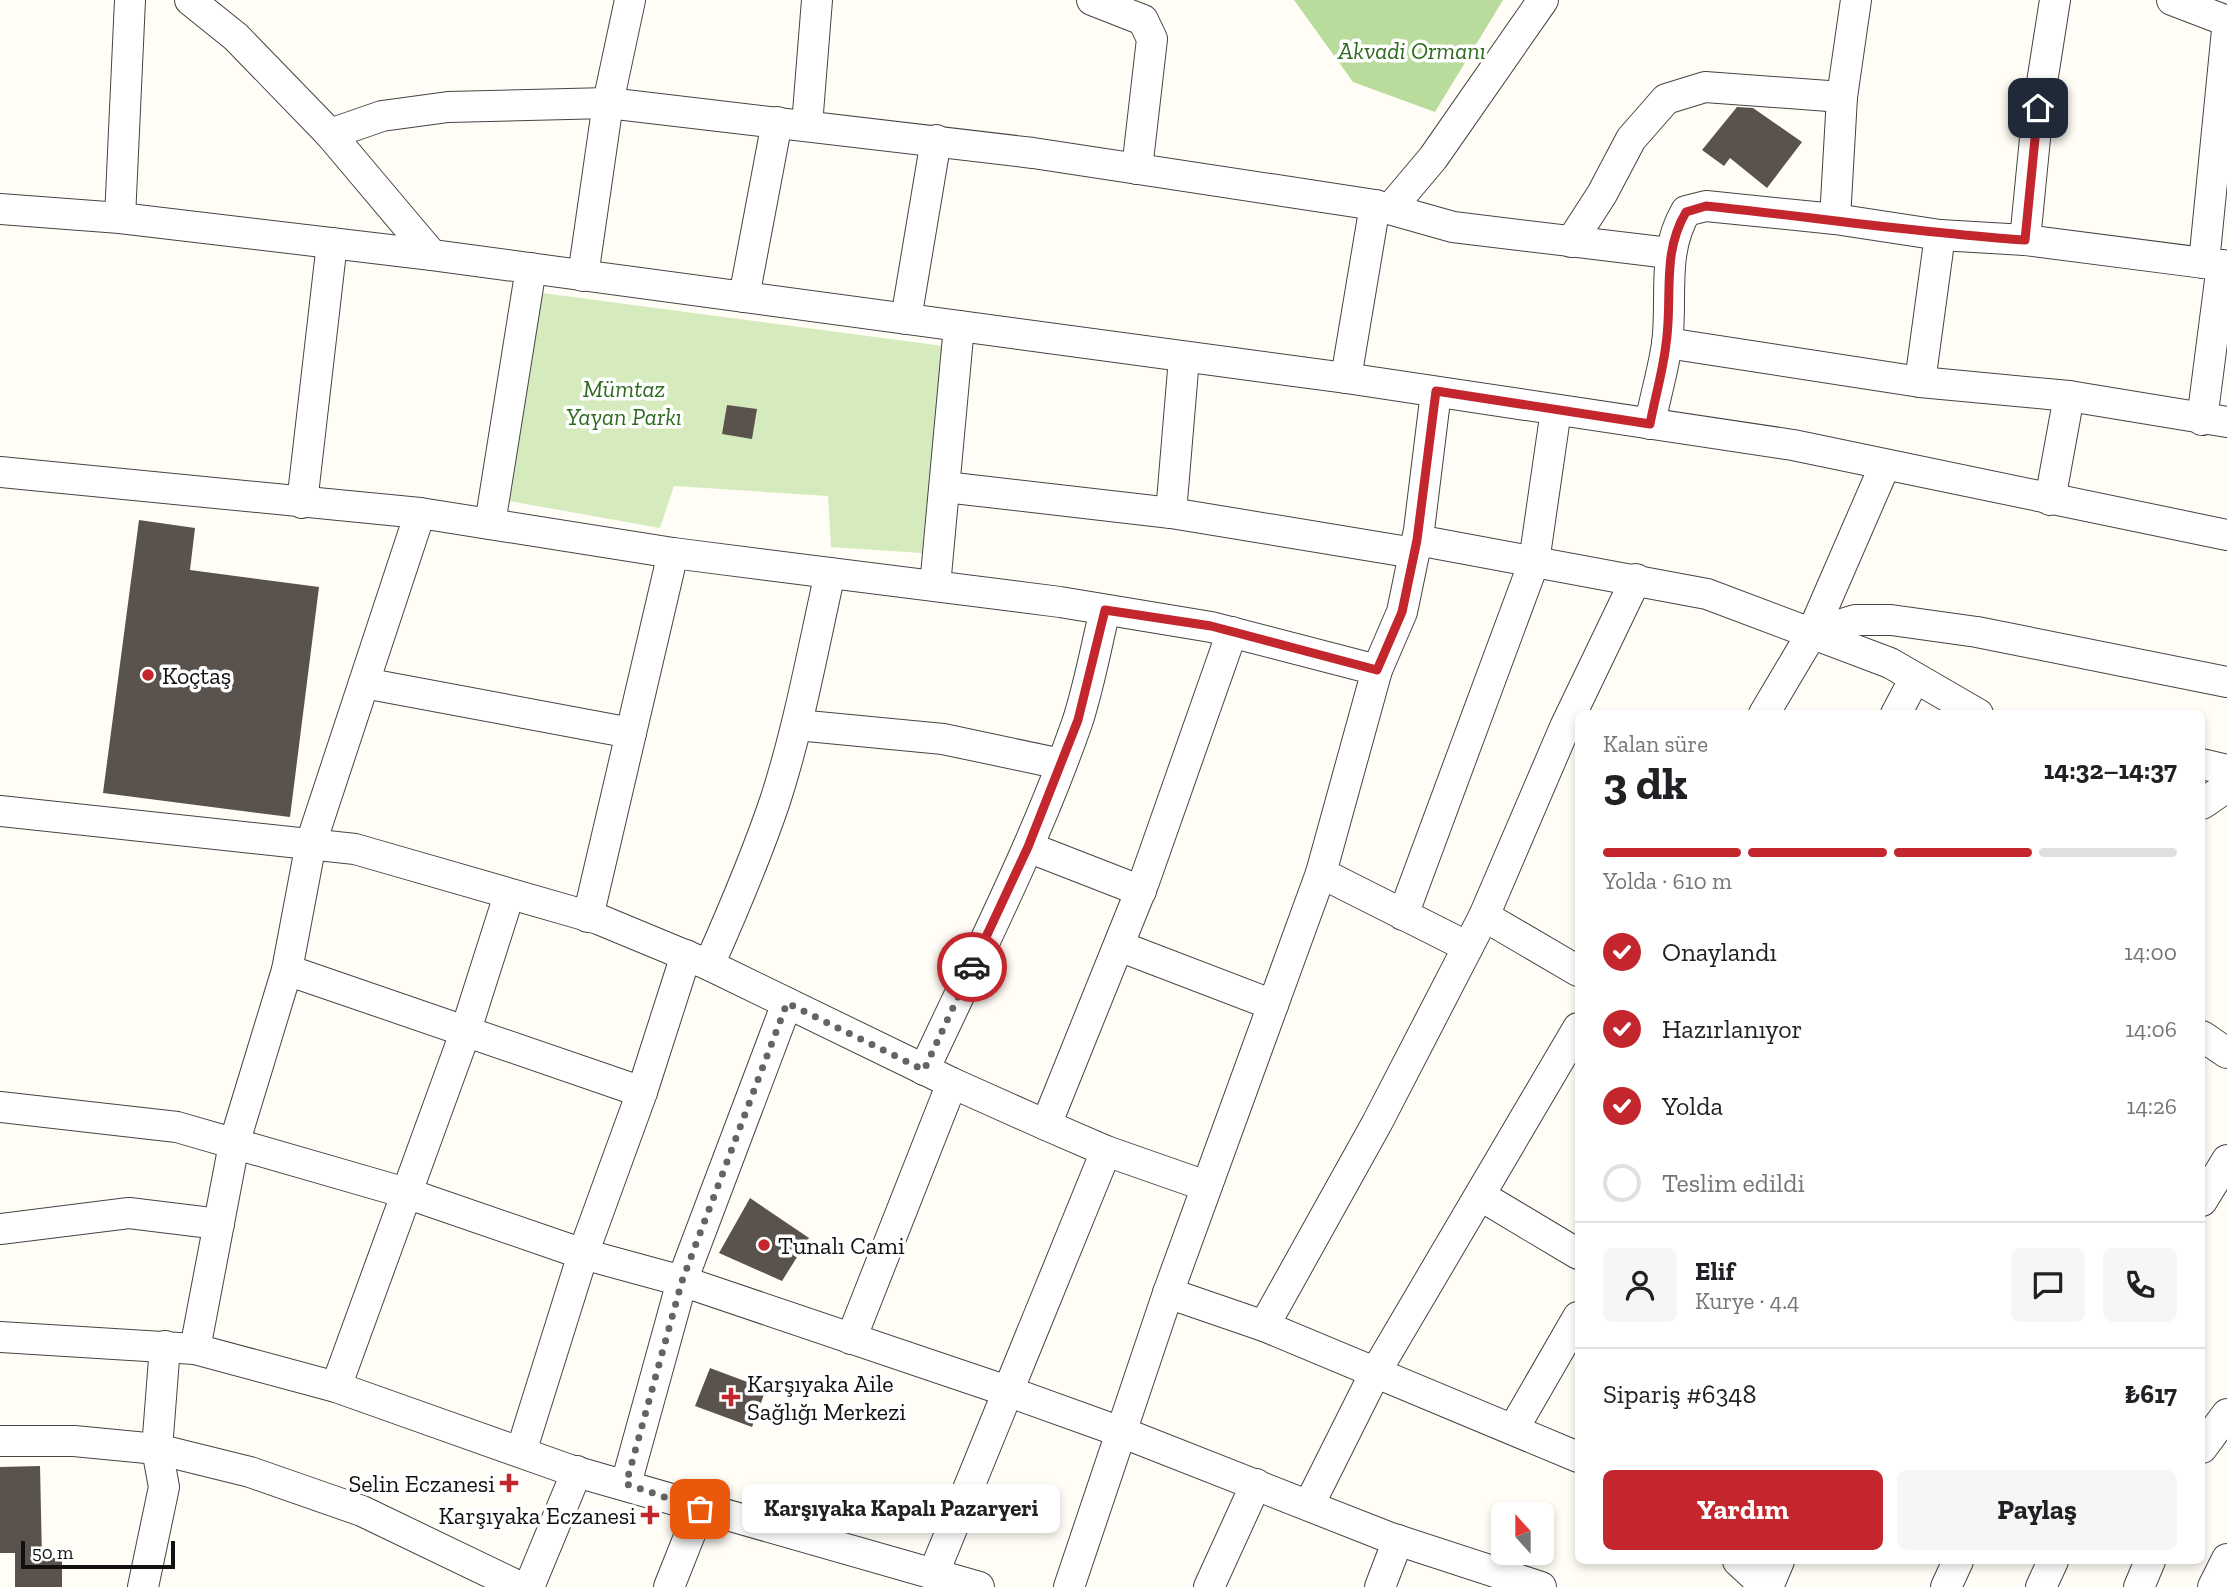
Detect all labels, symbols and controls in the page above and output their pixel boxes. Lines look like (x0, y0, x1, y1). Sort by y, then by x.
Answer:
park label: Akvadi Ormanı (1337, 36, 1486, 65)
pin (2008, 78, 2068, 138)
icon: home (2019, 89, 2057, 127)
park label: Mümtaz Yayan Parkı (566, 374, 682, 431)
place label: Koçtaş (162, 661, 231, 690)
marker: Koçtaş (140, 667, 156, 683)
text: Kalan süre (1603, 730, 1708, 758)
text: 14:32–14:37 (2044, 754, 2177, 786)
text: 3 dk (1603, 756, 1688, 811)
text: Yolda · 610 m (1603, 867, 1732, 895)
courier (937, 932, 1007, 1002)
icon: check (1603, 933, 1641, 971)
text: Onaylandı (1662, 936, 1777, 968)
text: 14:00 (2124, 938, 2177, 966)
icon: car (953, 948, 991, 986)
icon: check (1603, 1010, 1641, 1048)
text: Hazırlanıyor (1662, 1013, 1803, 1045)
text: 14:06 (2125, 1015, 2177, 1043)
icon: check (1603, 1087, 1641, 1125)
text: Yolda (1662, 1090, 1723, 1122)
text: 14:26 (2127, 1092, 2177, 1120)
text: Teslim edildi (1662, 1167, 1805, 1199)
place label: Tunalı Cami (778, 1231, 905, 1260)
marker: Tunalı Cami (756, 1237, 772, 1253)
button: person (1603, 1248, 1677, 1322)
button: chat (2011, 1248, 2085, 1322)
button: phone (2103, 1248, 2177, 1322)
text: Elif (1695, 1255, 1735, 1287)
text: Kurye · 4.4 (1695, 1287, 1800, 1315)
place label: Karşıyaka Aile Sağlığı Merkezi (747, 1369, 906, 1426)
text: Sipariş #6348 (1603, 1378, 1756, 1410)
text: ₺617 (2124, 1378, 2177, 1410)
marker: Karşıyaka Aile Sağlığı Merkezi (721, 1387, 741, 1407)
place label: Selin Eczanesi (348, 1469, 495, 1498)
button: Yardım (1603, 1470, 1883, 1550)
button: Paylaş (1897, 1470, 2177, 1550)
marker: Selin Eczanesi (501, 1475, 517, 1491)
pin (670, 1479, 730, 1539)
callout: Karşıyaka Kapalı Pazaryeri (742, 1484, 1060, 1534)
icon: bag (681, 1490, 719, 1528)
text: Karşıyaka Kapalı Pazaryeri (764, 1494, 1038, 1522)
place label: Karşıyaka Eczanesi (438, 1501, 636, 1530)
north arrow (1491, 1502, 1554, 1564)
map controls (1491, 1502, 1554, 1565)
marker: Karşıyaka Eczanesi (642, 1507, 658, 1523)
scale bar (21, 1538, 175, 1570)
text: 50 m (32, 1541, 73, 1564)

